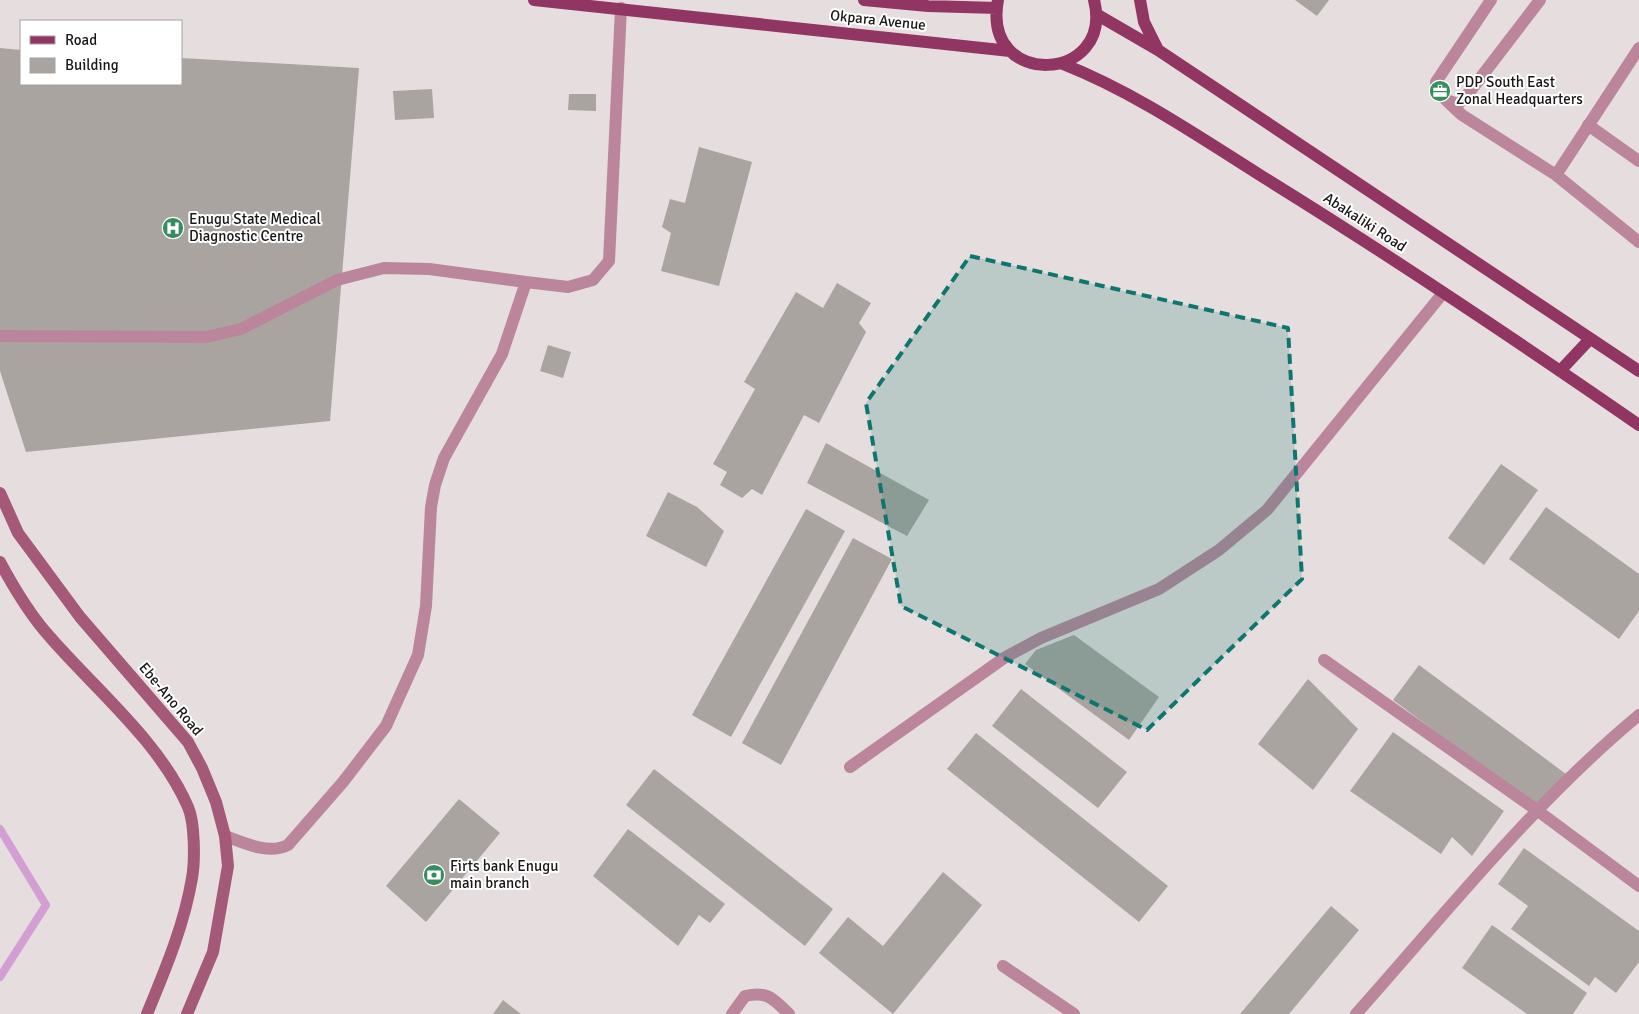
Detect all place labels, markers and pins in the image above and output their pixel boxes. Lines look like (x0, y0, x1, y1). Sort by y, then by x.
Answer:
place label: PDP South East Zonal Headquarters (1456, 73, 1583, 108)
office icon: PDP South East Zonal Headquarters (1428, 79, 1452, 103)
place label: Enugu State Medical Diagnostic Centre (189, 210, 321, 245)
hospital icon: Enugu State Medical Diagnostic Centre (161, 216, 185, 240)
place label: Firts bank Enugu main branch (450, 857, 558, 892)
bank icon: Firts bank Enugu main branch (422, 863, 446, 887)

